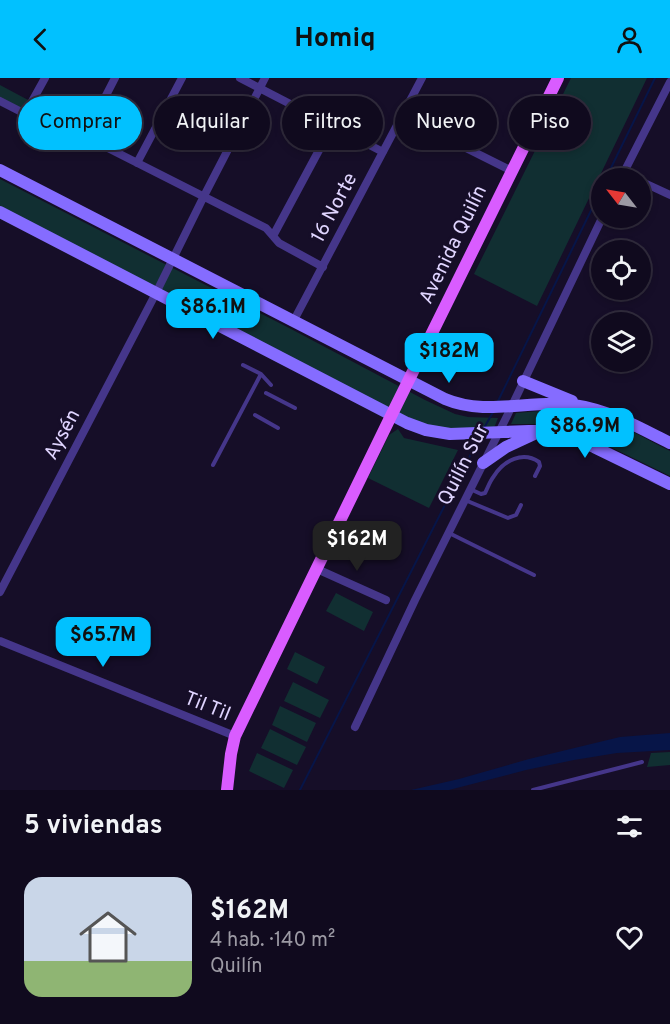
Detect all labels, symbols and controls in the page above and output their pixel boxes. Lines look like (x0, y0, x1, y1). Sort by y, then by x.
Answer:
text: Homiq (294, 22, 376, 56)
icon: back (24, 23, 57, 56)
icon: person (613, 23, 646, 56)
chip: Comprar (18, 96, 142, 150)
chip: Alquilar (154, 96, 270, 150)
chip: Filtros (282, 96, 383, 150)
chip: Nuevo (395, 96, 497, 150)
chip: Piso (509, 96, 591, 150)
north arrow (591, 168, 651, 228)
map controls (591, 168, 651, 372)
street label: 16 Norte (306, 169, 364, 247)
street label: Avenida Quilín (414, 181, 494, 309)
button: locate (591, 240, 651, 300)
pin: $86.1M (164, 289, 262, 340)
text: $86.1M (180, 295, 246, 321)
button: layers (591, 312, 651, 372)
pin: $182M (407, 333, 491, 384)
text: $182M (419, 339, 479, 365)
street label: Aysén (39, 405, 87, 465)
pin: $86.9M (536, 408, 634, 459)
text: $86.9M (550, 414, 620, 440)
street label: Quilín Sur (432, 420, 496, 510)
pin: $162M (315, 521, 399, 572)
text: $162M (327, 527, 387, 553)
pin: $65.7M (54, 617, 152, 668)
text: $65.7M (70, 623, 136, 649)
street label: Til Til (180, 686, 234, 728)
text: 5 viviendas (24, 810, 162, 843)
icon: filters (613, 810, 646, 843)
text: $162M (210, 895, 289, 928)
icon: home (72, 901, 144, 973)
icon: heart (613, 921, 646, 954)
text: 4 hab. · 140 m² (210, 928, 335, 954)
text: Quilín (210, 954, 263, 980)

